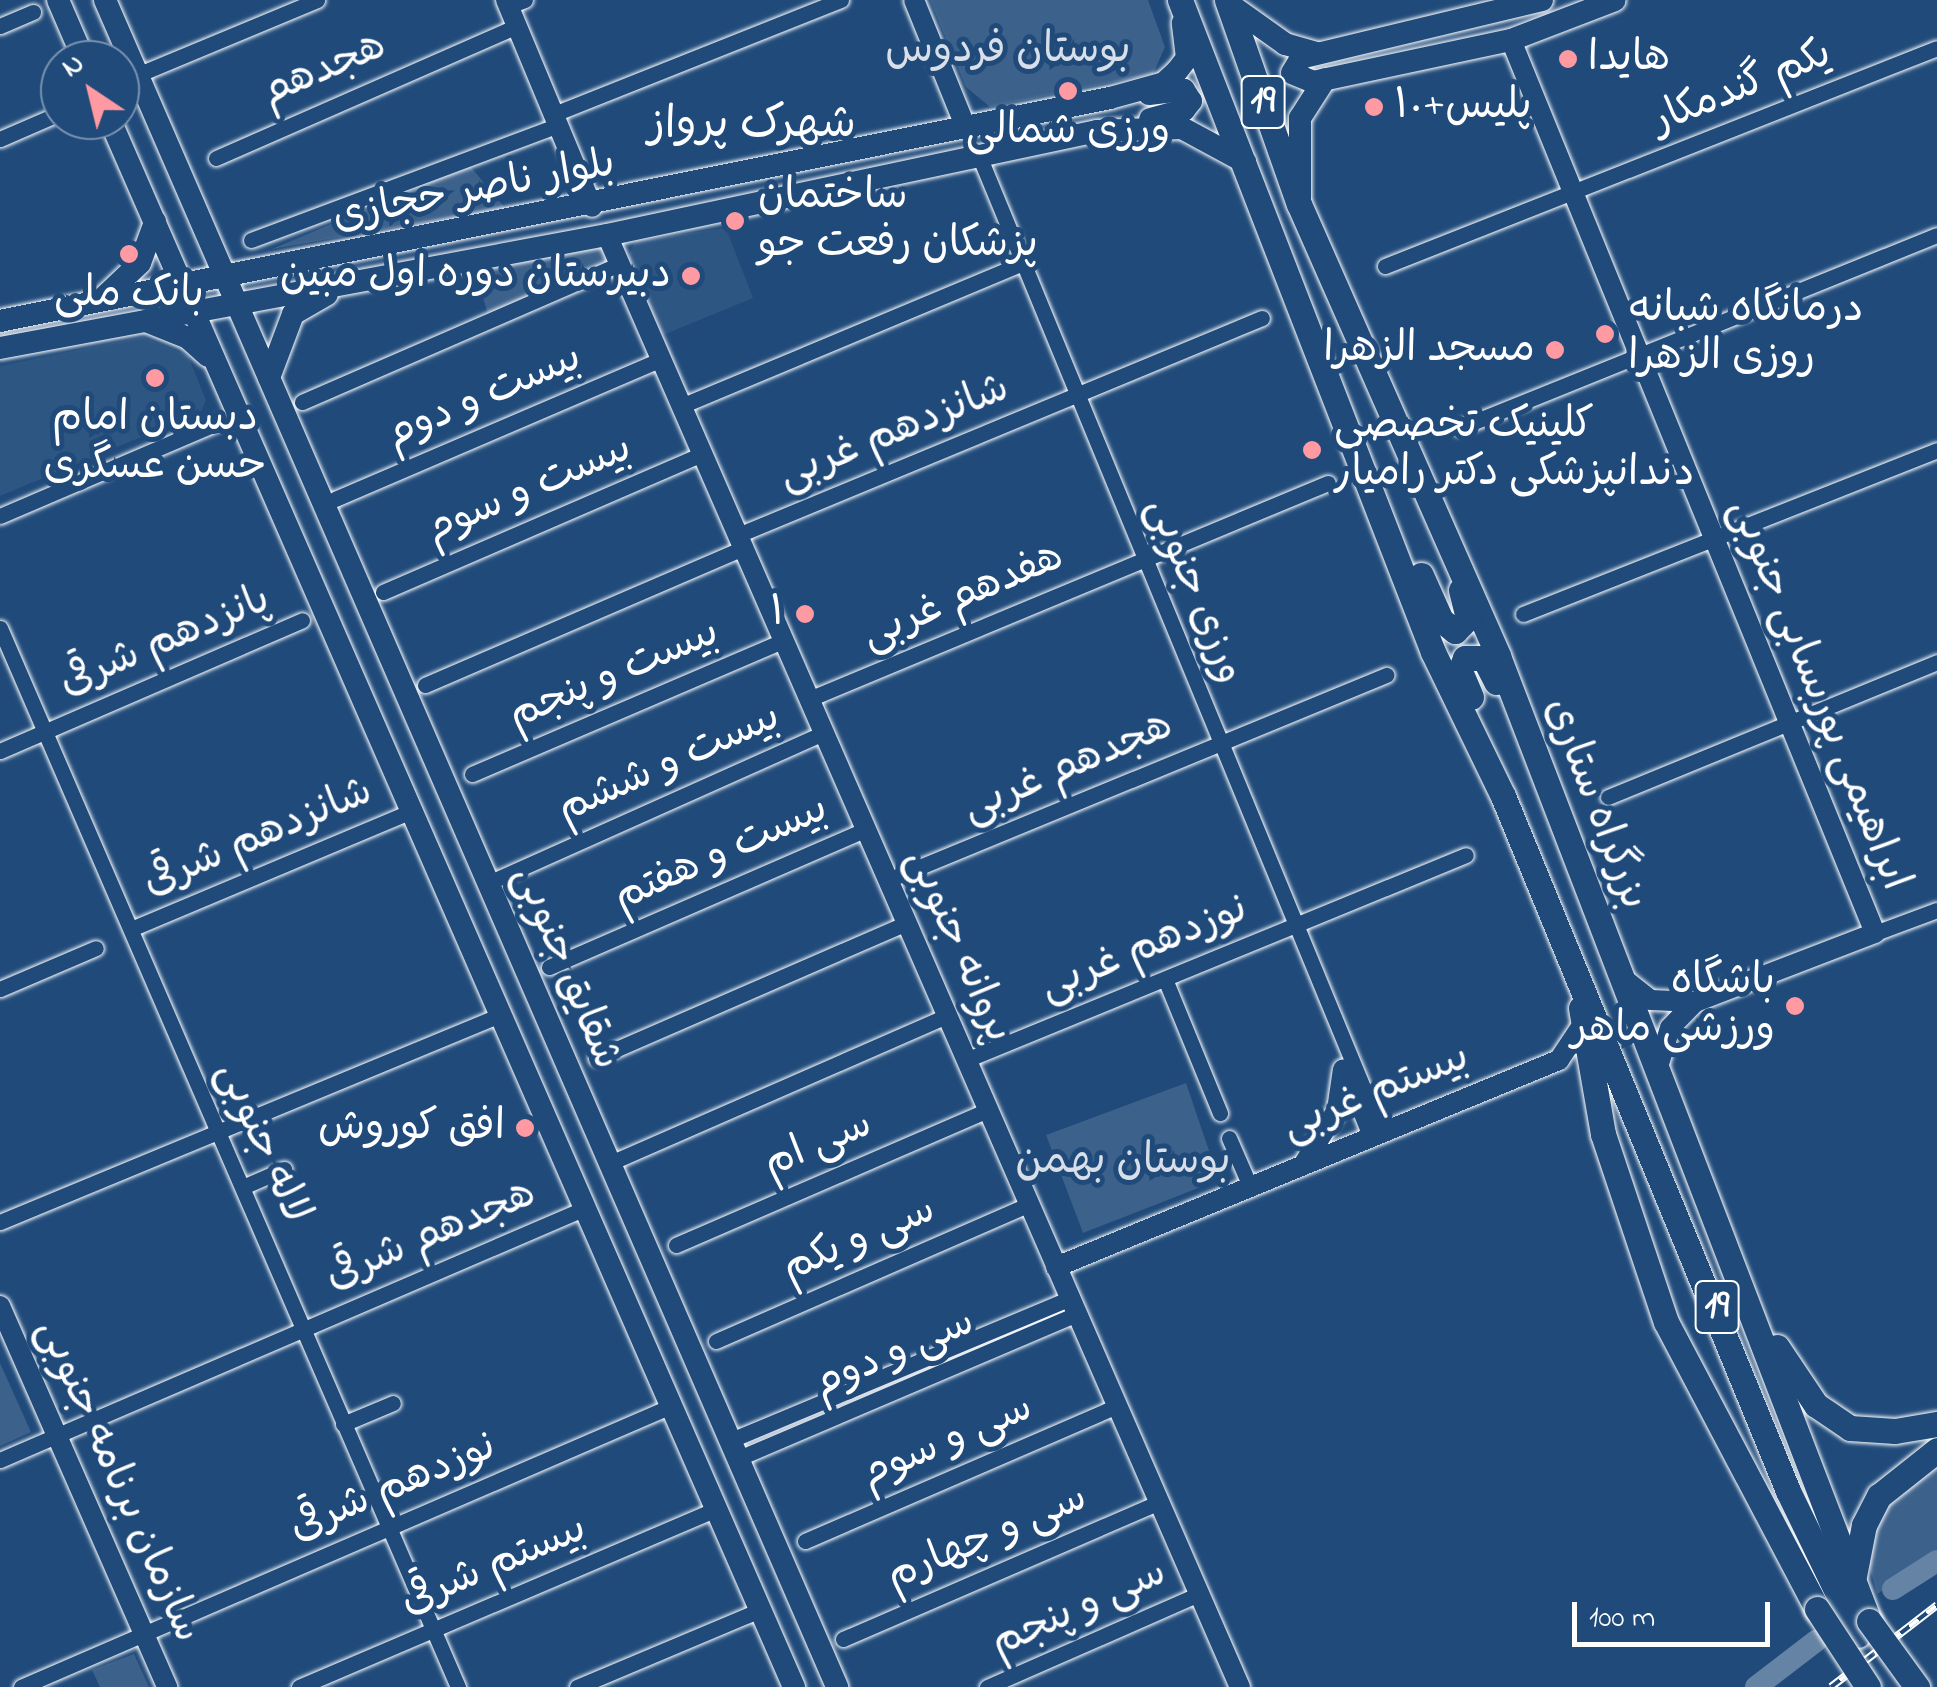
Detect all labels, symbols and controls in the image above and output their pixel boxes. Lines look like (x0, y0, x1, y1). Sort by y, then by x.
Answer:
street label: هجدهم (254, 21, 394, 119)
park label: بوستان فردوس (885, 26, 1131, 76)
street label: یکم گندمکار (1645, 29, 1839, 147)
place label: هایدا (1588, 34, 1670, 84)
north arrow (40, 40, 140, 140)
text: N (54, 44, 93, 89)
marker: هایدا (1557, 48, 1579, 70)
road number: 19 (1240, 67, 1286, 137)
marker: ورزی شمالی (1057, 80, 1079, 102)
place label: پلیس+١٠ (1394, 82, 1532, 132)
marker: پلیس+١٠ (1363, 96, 1385, 118)
district label: شهرک پرواز (648, 99, 856, 153)
place label: ورزی شمالی (966, 107, 1170, 157)
street label: بلوار ناصر حجازی (328, 139, 620, 243)
place label: ساختمان پزشكان رفعت جو (758, 172, 1038, 270)
marker: ساختمان پزشكان رفعت جو (722, 208, 748, 234)
marker: بانک ملی (118, 243, 140, 265)
place label: دبیرستان دوره اول مبین (280, 251, 671, 301)
marker: دبیرستان دوره اول مبین (680, 265, 702, 287)
place label: بانک ملی (54, 270, 204, 320)
place label: درمانگاه شبانه روزی الزهرا (1628, 285, 1864, 384)
marker: درمانگاه شبانه روزی الزهرا (1592, 321, 1618, 347)
place label: مسجد الزهرا (1323, 325, 1535, 375)
street label: بیست و دوم (379, 333, 589, 461)
marker: مسجد الزهرا (1544, 339, 1566, 361)
street label: شانزدهم غربی (771, 364, 1017, 502)
marker: دبستان امام حسن عسگری (144, 367, 166, 389)
place label: دبستان امام حسن عسگری (43, 394, 267, 492)
place label: کلینیک تخصصی دندانپزشکی دکتر رامیار (1334, 401, 1695, 500)
street label: بیست و سوم (418, 424, 640, 556)
marker: کلینیک تخصصی دندانپزشکی دکتر رامیار (1299, 437, 1325, 463)
street label: ورزی جنوبی (1134, 491, 1254, 691)
street label: ابراهیمی پوربسابی جنوبی (1716, 492, 1920, 898)
street label: هفدهم غربی (855, 532, 1071, 662)
street label: پانزدهم شرقی (52, 575, 278, 709)
place label: ۱ (770, 589, 785, 639)
marker: ۱ (794, 603, 816, 625)
street label: بیست و پنجم (501, 608, 727, 742)
street label: بزرگراه ستاری (1532, 691, 1658, 917)
street label: بیست و ششم (550, 692, 788, 836)
street label: هجدهم غربی (955, 701, 1181, 835)
street label: شانزدهم شرقی (136, 767, 380, 909)
street label: بیست و هفتم (606, 784, 836, 924)
street label: پروانه جنوبی (893, 841, 1023, 1051)
street label: شقایق جنوبی (500, 858, 632, 1078)
street label: نوزدهم غربی (1033, 885, 1255, 1013)
place label: باشگاه ورزشی ماهر (1571, 957, 1775, 1056)
marker: باشگاه ورزشی ماهر (1784, 995, 1806, 1017)
street label: بیستم غربی (1275, 1033, 1477, 1153)
street label: لاله جنوبی (204, 1054, 320, 1232)
street label: سی ام (756, 1100, 880, 1190)
place label: افق کوروش (318, 1103, 505, 1153)
marker: افق کوروش (514, 1117, 536, 1139)
park label: بوستان بهمن (1015, 1137, 1231, 1187)
street label: هجدهم شرقی (318, 1169, 544, 1303)
street label: سی و یکم (775, 1185, 943, 1295)
road number: 19 (1694, 1272, 1740, 1342)
street label: سی و دوم (806, 1298, 982, 1410)
street label: سازمان برنامه جنوبی (24, 1312, 212, 1650)
street label: سی و سوم (853, 1383, 1041, 1501)
street label: نوزدهم شرقی (282, 1422, 504, 1554)
street label: سی و چهارم (879, 1473, 1095, 1603)
street label: بیستم شرقی (393, 1504, 595, 1628)
street label: سی و پنجم (984, 1548, 1174, 1670)
scale bar (1577, 1582, 1774, 1644)
text: 100 m (1589, 1597, 1655, 1641)

